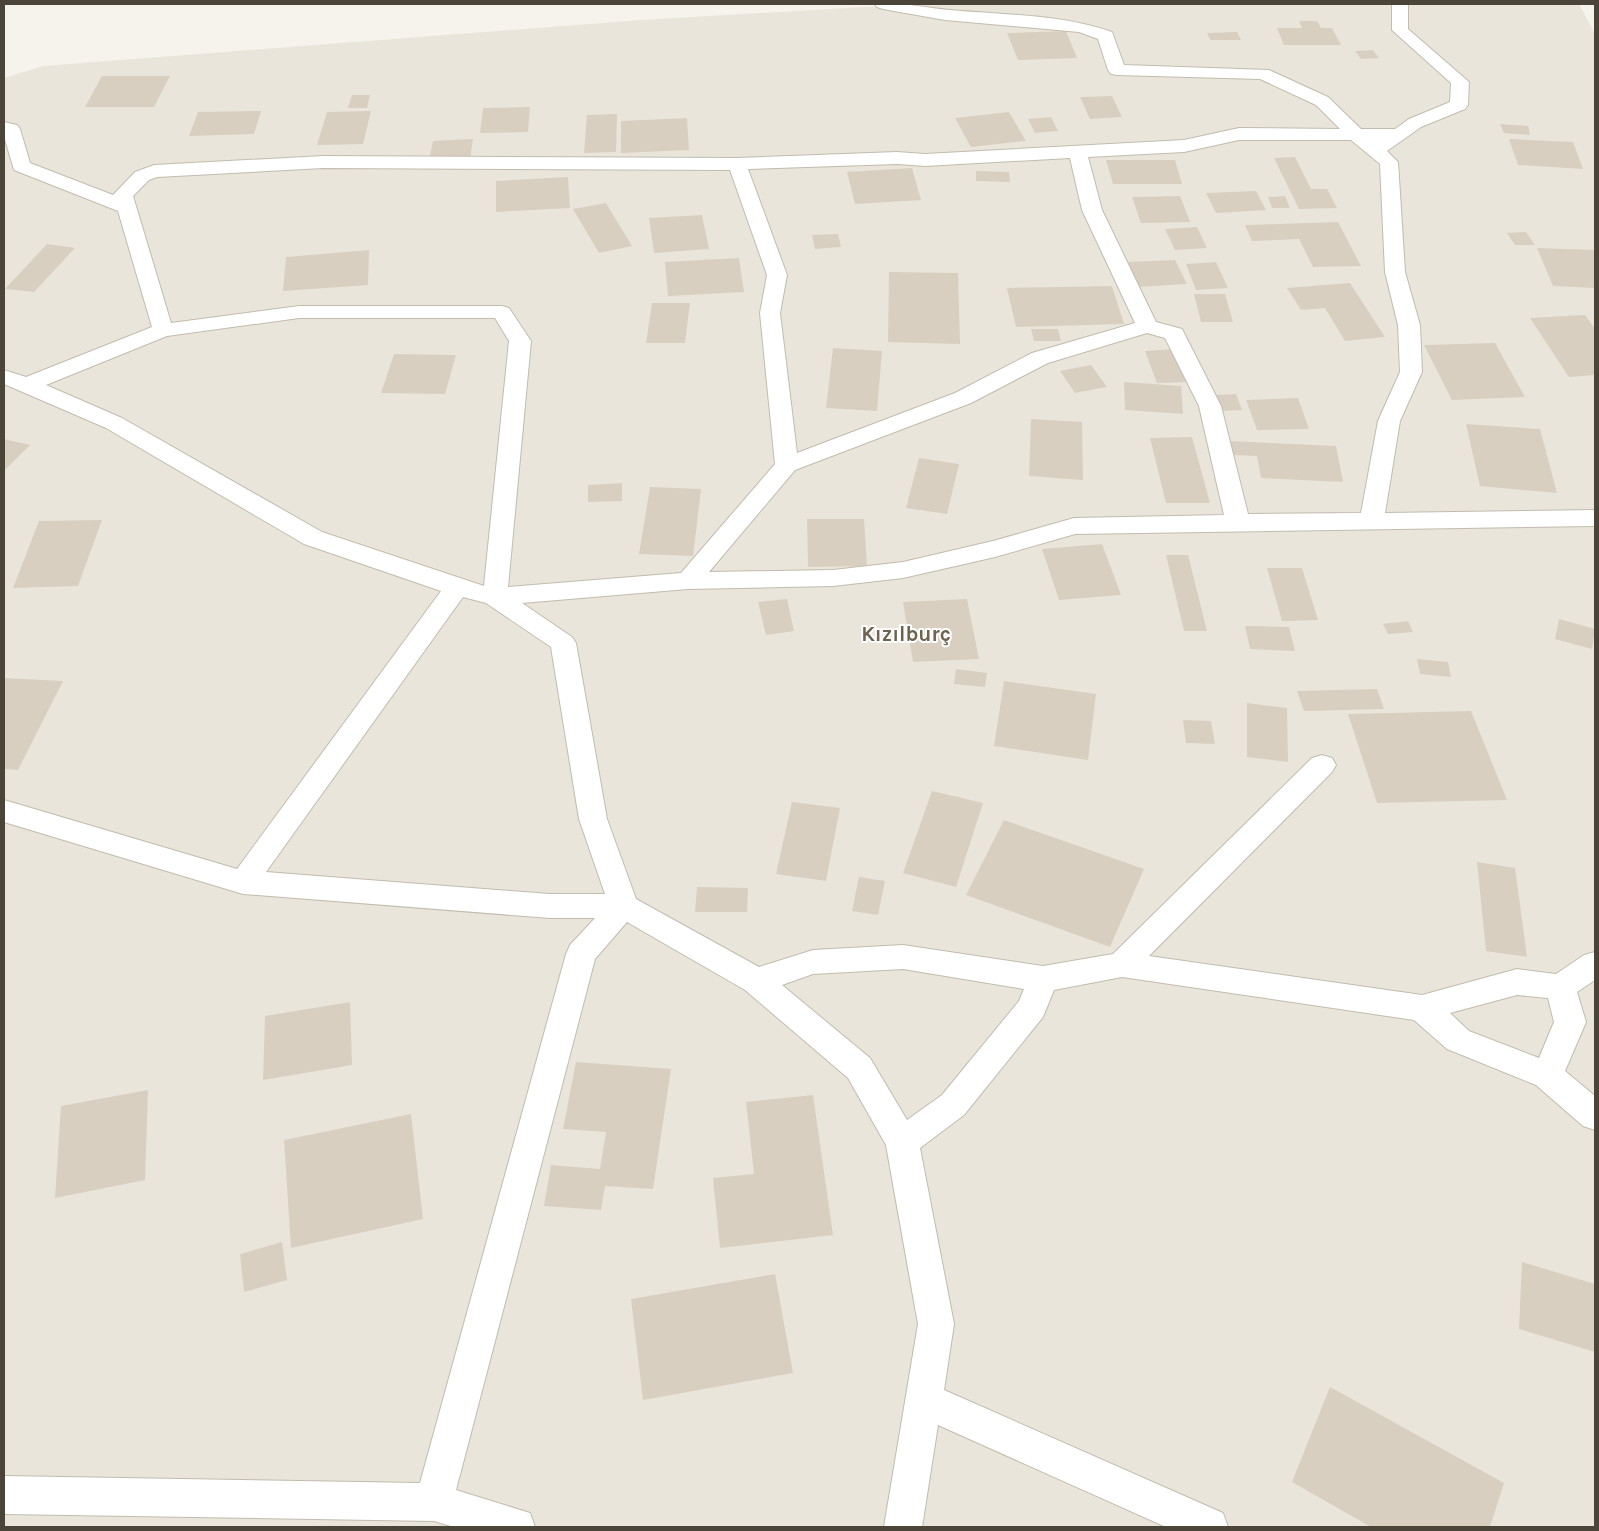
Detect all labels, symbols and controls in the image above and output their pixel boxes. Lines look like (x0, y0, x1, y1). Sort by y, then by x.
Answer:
district label: Kızılburç (861, 622, 951, 646)

